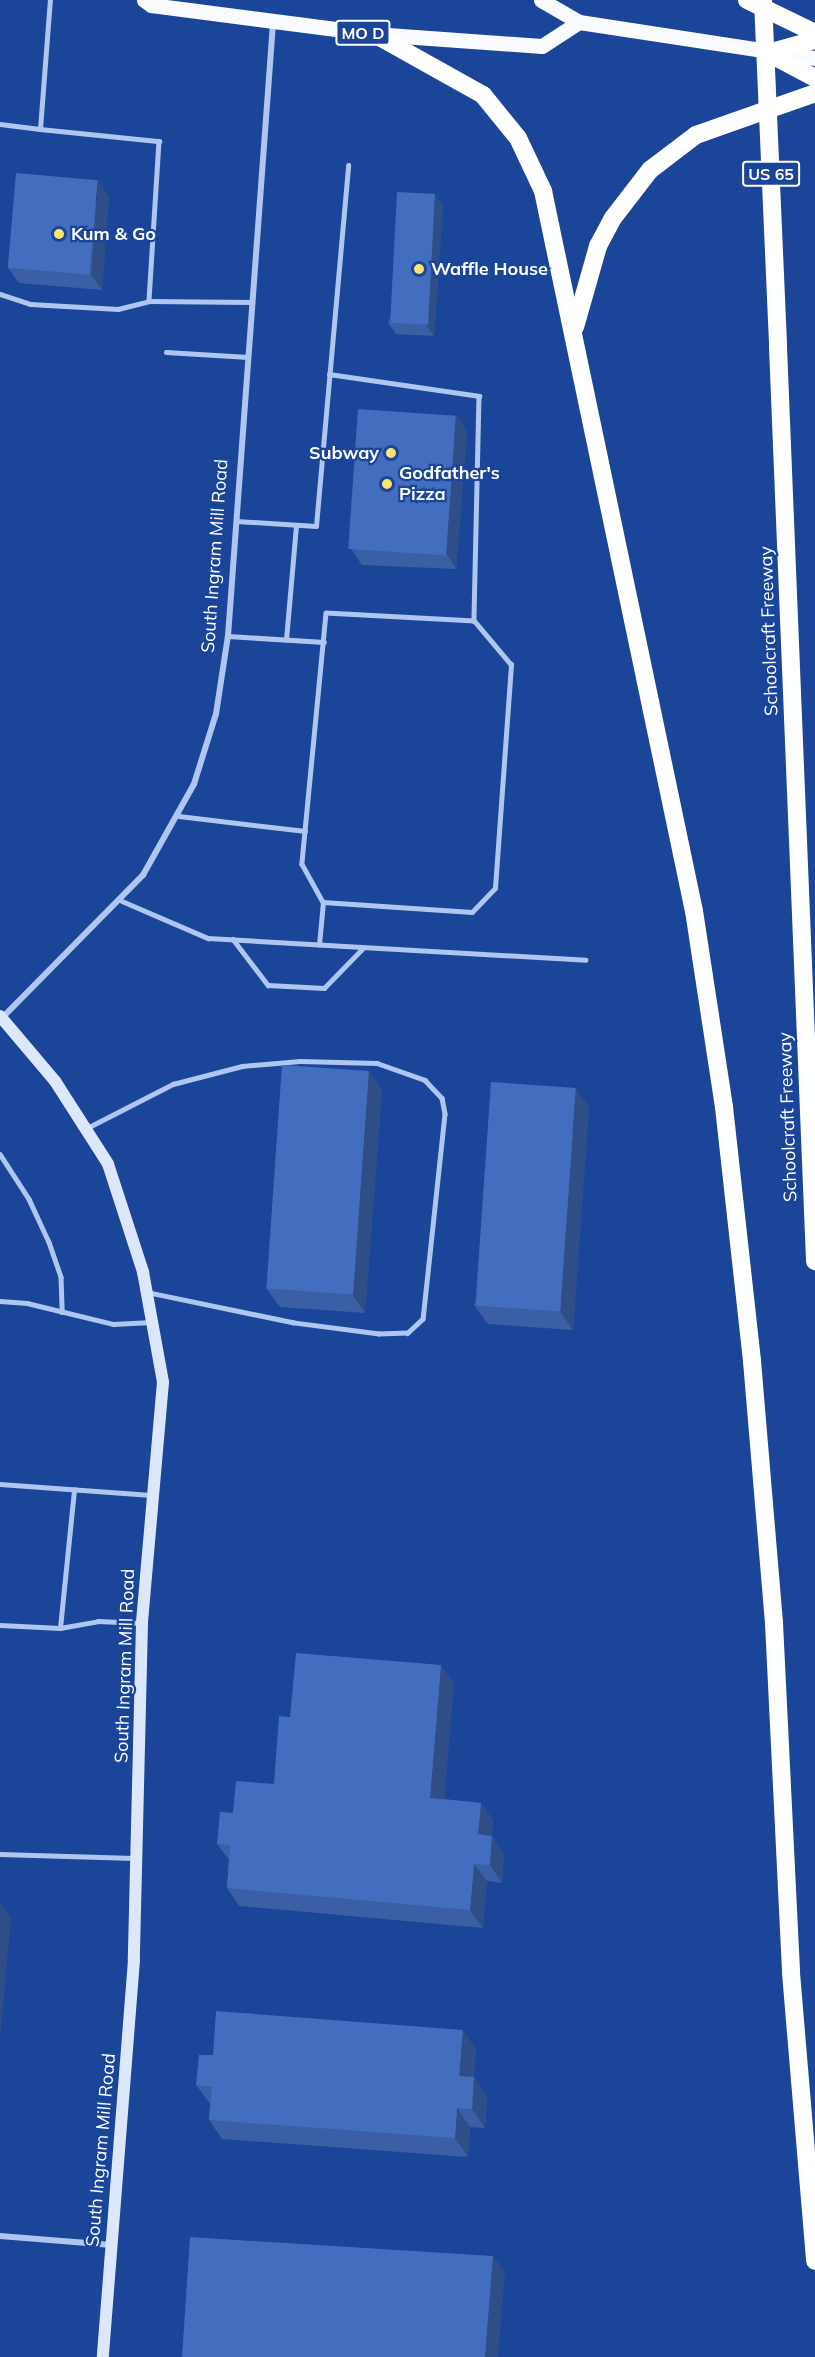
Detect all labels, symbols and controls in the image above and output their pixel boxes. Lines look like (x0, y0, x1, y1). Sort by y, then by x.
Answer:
road number: MO D (334, 20, 392, 46)
road number: US 65 (741, 161, 801, 187)
place label: Kum & Go (71, 223, 156, 245)
marker: Kum & Go (52, 227, 66, 241)
place label: Waffle House (431, 258, 548, 280)
marker: Waffle House (412, 262, 426, 276)
place label: Subway (309, 442, 379, 464)
marker: Subway (384, 446, 398, 460)
street label: South Ingram Mill Road (197, 458, 233, 654)
place label: Godfather's Pizza (399, 463, 500, 506)
marker: Godfather's Pizza (380, 477, 394, 491)
street label: Schoolcraft Freeway (755, 546, 783, 716)
street label: Schoolcraft Freeway (774, 1032, 802, 1202)
street label: South Ingram Mill Road (111, 1569, 139, 1763)
street label: South Ingram Mill Road (82, 2052, 120, 2248)

